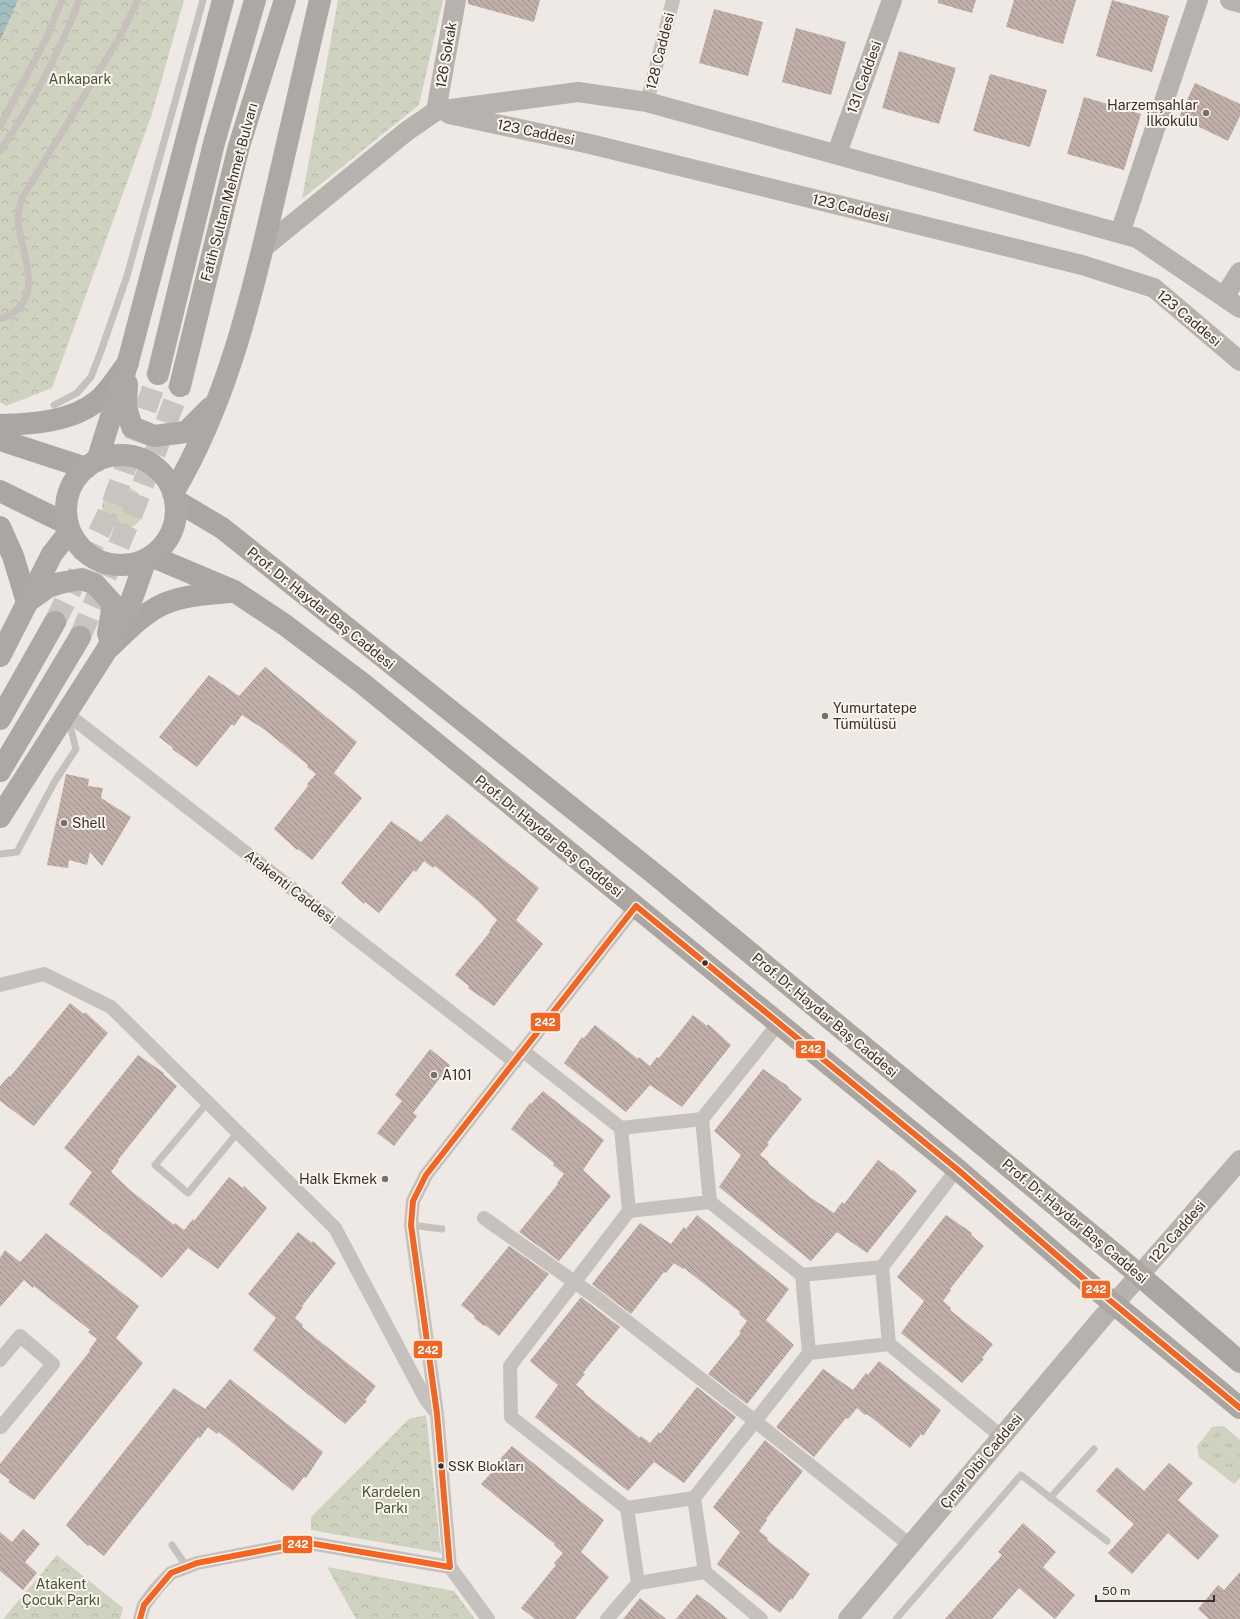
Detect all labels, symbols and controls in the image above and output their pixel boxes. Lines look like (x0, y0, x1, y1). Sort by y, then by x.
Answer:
street label: 128 Caddesi (643, 11, 677, 91)
street label: 126 Sokak (432, 21, 460, 89)
street label: 131 Caddesi (843, 39, 885, 115)
park label: Ankapark (49, 71, 112, 87)
place label: Harzemşahlar İlkokulu (1107, 97, 1198, 129)
street label: Fatih Sultan Mehmet Bulvarı (197, 101, 261, 283)
marker: Harzemşahlar İlkokulu (1201, 108, 1211, 118)
street label: 123 Caddesi (496, 116, 576, 148)
street label: 123 Caddesi (811, 191, 891, 225)
street label: 123 Caddesi (1154, 287, 1224, 349)
street label: Prof. Dr. Haydar Baş Caddesi (244, 544, 398, 672)
place label: Yumurtatepe Tümülüsü (833, 700, 917, 732)
marker: Yumurtatepe Tümülüsü (820, 711, 830, 721)
street label: Prof. Dr. Haydar Baş Caddesi (472, 772, 626, 900)
place label: Shell (72, 815, 106, 831)
marker: Shell (59, 818, 69, 828)
street label: Atakenti Caddesi (242, 847, 338, 927)
street label: Prof. Dr. Haydar Baş Caddesi (749, 950, 901, 1080)
unlabelled marker (700, 958, 710, 968)
line badge: 242 (530, 1012, 561, 1032)
text: 242 (534, 1016, 556, 1028)
line badge: 242 (795, 1040, 826, 1059)
text: 242 (800, 1043, 822, 1055)
place label: A101 (442, 1067, 472, 1083)
marker: A101 (429, 1070, 439, 1080)
street label: Prof. Dr. Haydar Baş Caddesi (999, 1156, 1151, 1286)
place label: Halk Ekmek (299, 1171, 377, 1187)
marker: Halk Ekmek (380, 1174, 390, 1184)
street label: 122 Caddesi (1145, 1197, 1209, 1267)
line badge: 242 (1081, 1280, 1111, 1299)
text: 242 (1085, 1283, 1107, 1295)
line badge: 242 (413, 1340, 443, 1359)
text: 242 (417, 1344, 439, 1356)
street label: Çınar Dibi Caddesi (937, 1410, 1025, 1512)
place label: SSK Blokları (448, 1459, 524, 1474)
marker: SSK Blokları (436, 1461, 446, 1471)
park label: Kardelen Parkı (362, 1484, 420, 1516)
line badge: 242 (282, 1535, 313, 1554)
text: 242 (287, 1538, 309, 1550)
park label: Atakent Çocuk Parkı (22, 1576, 100, 1608)
scale bar (1096, 1577, 1214, 1603)
text: 50 m (1102, 1584, 1130, 1598)

